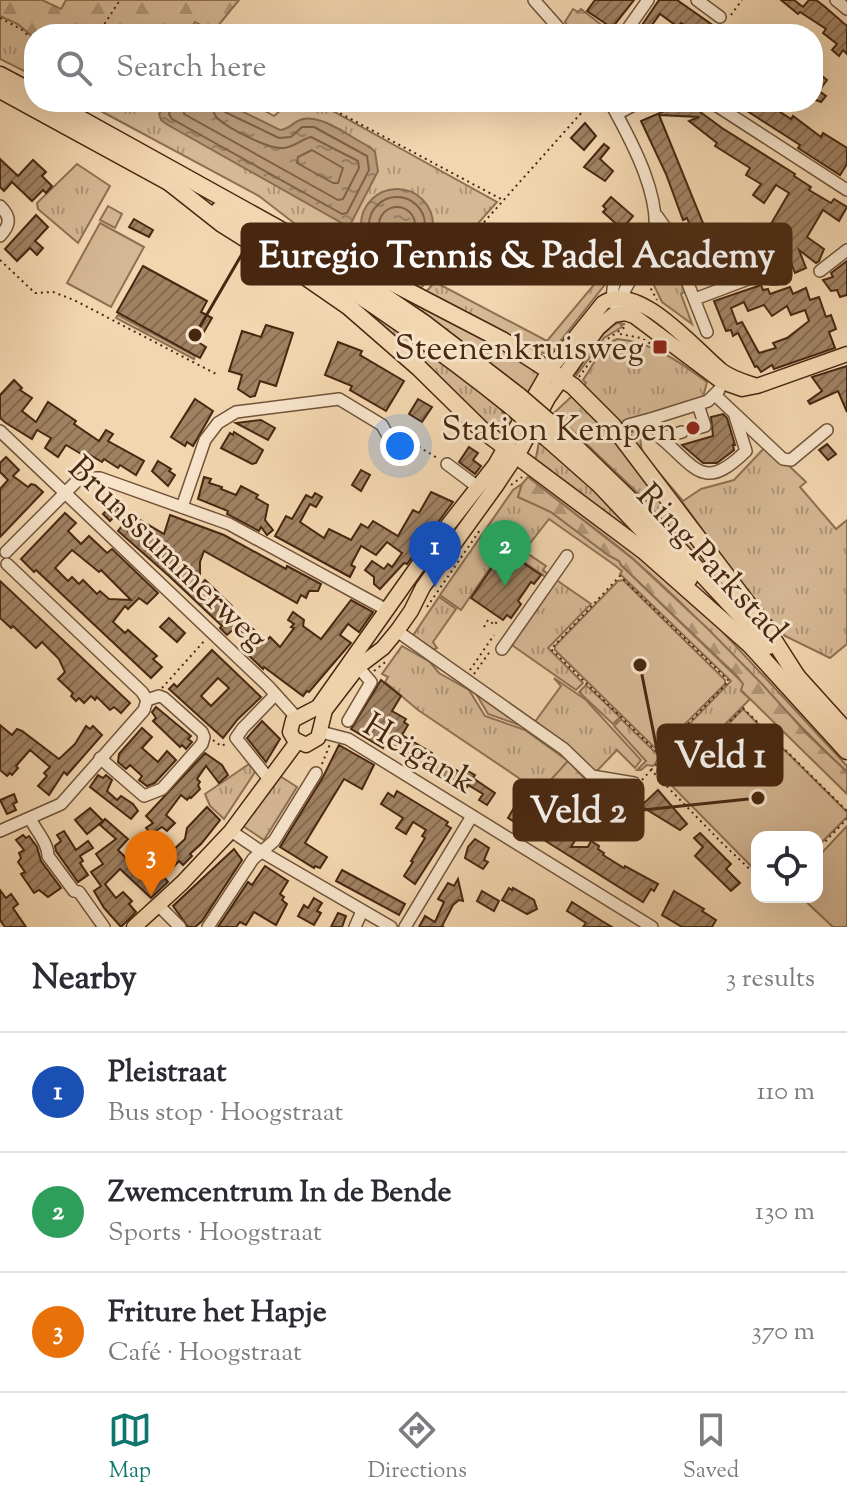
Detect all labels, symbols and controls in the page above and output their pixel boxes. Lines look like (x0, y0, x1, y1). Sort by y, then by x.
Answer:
search box (24, 24, 823, 112)
icon: search (52, 46, 96, 90)
text: Search here (116, 47, 266, 90)
callout: Euregio Tennis & Padel Academy (242, 224, 791, 284)
text: Euregio Tennis & Padel Academy (259, 232, 775, 284)
place label: Steenenkruisweg (395, 326, 644, 375)
marker: Steenenkruisweg (651, 338, 669, 356)
place label: Station Kempen (441, 407, 677, 456)
marker: Station Kempen (684, 419, 702, 437)
your location (380, 426, 420, 466)
street label: Brunssummerweg (55, 446, 278, 663)
street label: Ring Parkstad (624, 474, 797, 655)
pin: 2 (479, 520, 531, 586)
pin: 1 (409, 521, 461, 587)
street label: Heigank (353, 702, 484, 808)
callout: Veld 1 (658, 725, 782, 785)
text: Veld 1 (674, 732, 767, 784)
callout: Veld 2 (514, 780, 643, 840)
text: Veld 2 (530, 787, 626, 839)
pin: 3 (125, 830, 177, 896)
map controls (751, 831, 823, 903)
button: locate (751, 831, 823, 903)
text: Nearby (32, 955, 137, 1004)
text: 3 results (726, 961, 815, 998)
text: Pleistraat (108, 1052, 226, 1095)
text: 1 (54, 1074, 62, 1111)
text: 110 m (757, 1074, 815, 1111)
text: Bus stop · Hoogstraat (108, 1095, 343, 1132)
text: Zwemcentrum In de Bende (108, 1172, 451, 1215)
text: 2 (52, 1194, 64, 1231)
text: 130 m (755, 1194, 815, 1231)
text: Sports · Hoogstraat (108, 1215, 322, 1252)
text: Friture het Hapje (108, 1292, 327, 1335)
text: 3 (53, 1314, 63, 1351)
text: 370 m (751, 1314, 815, 1351)
text: Café · Hoogstraat (108, 1335, 302, 1372)
tab: Map (108, 1408, 152, 1488)
tab: Directions (368, 1408, 467, 1488)
tab: Saved (683, 1408, 739, 1488)

